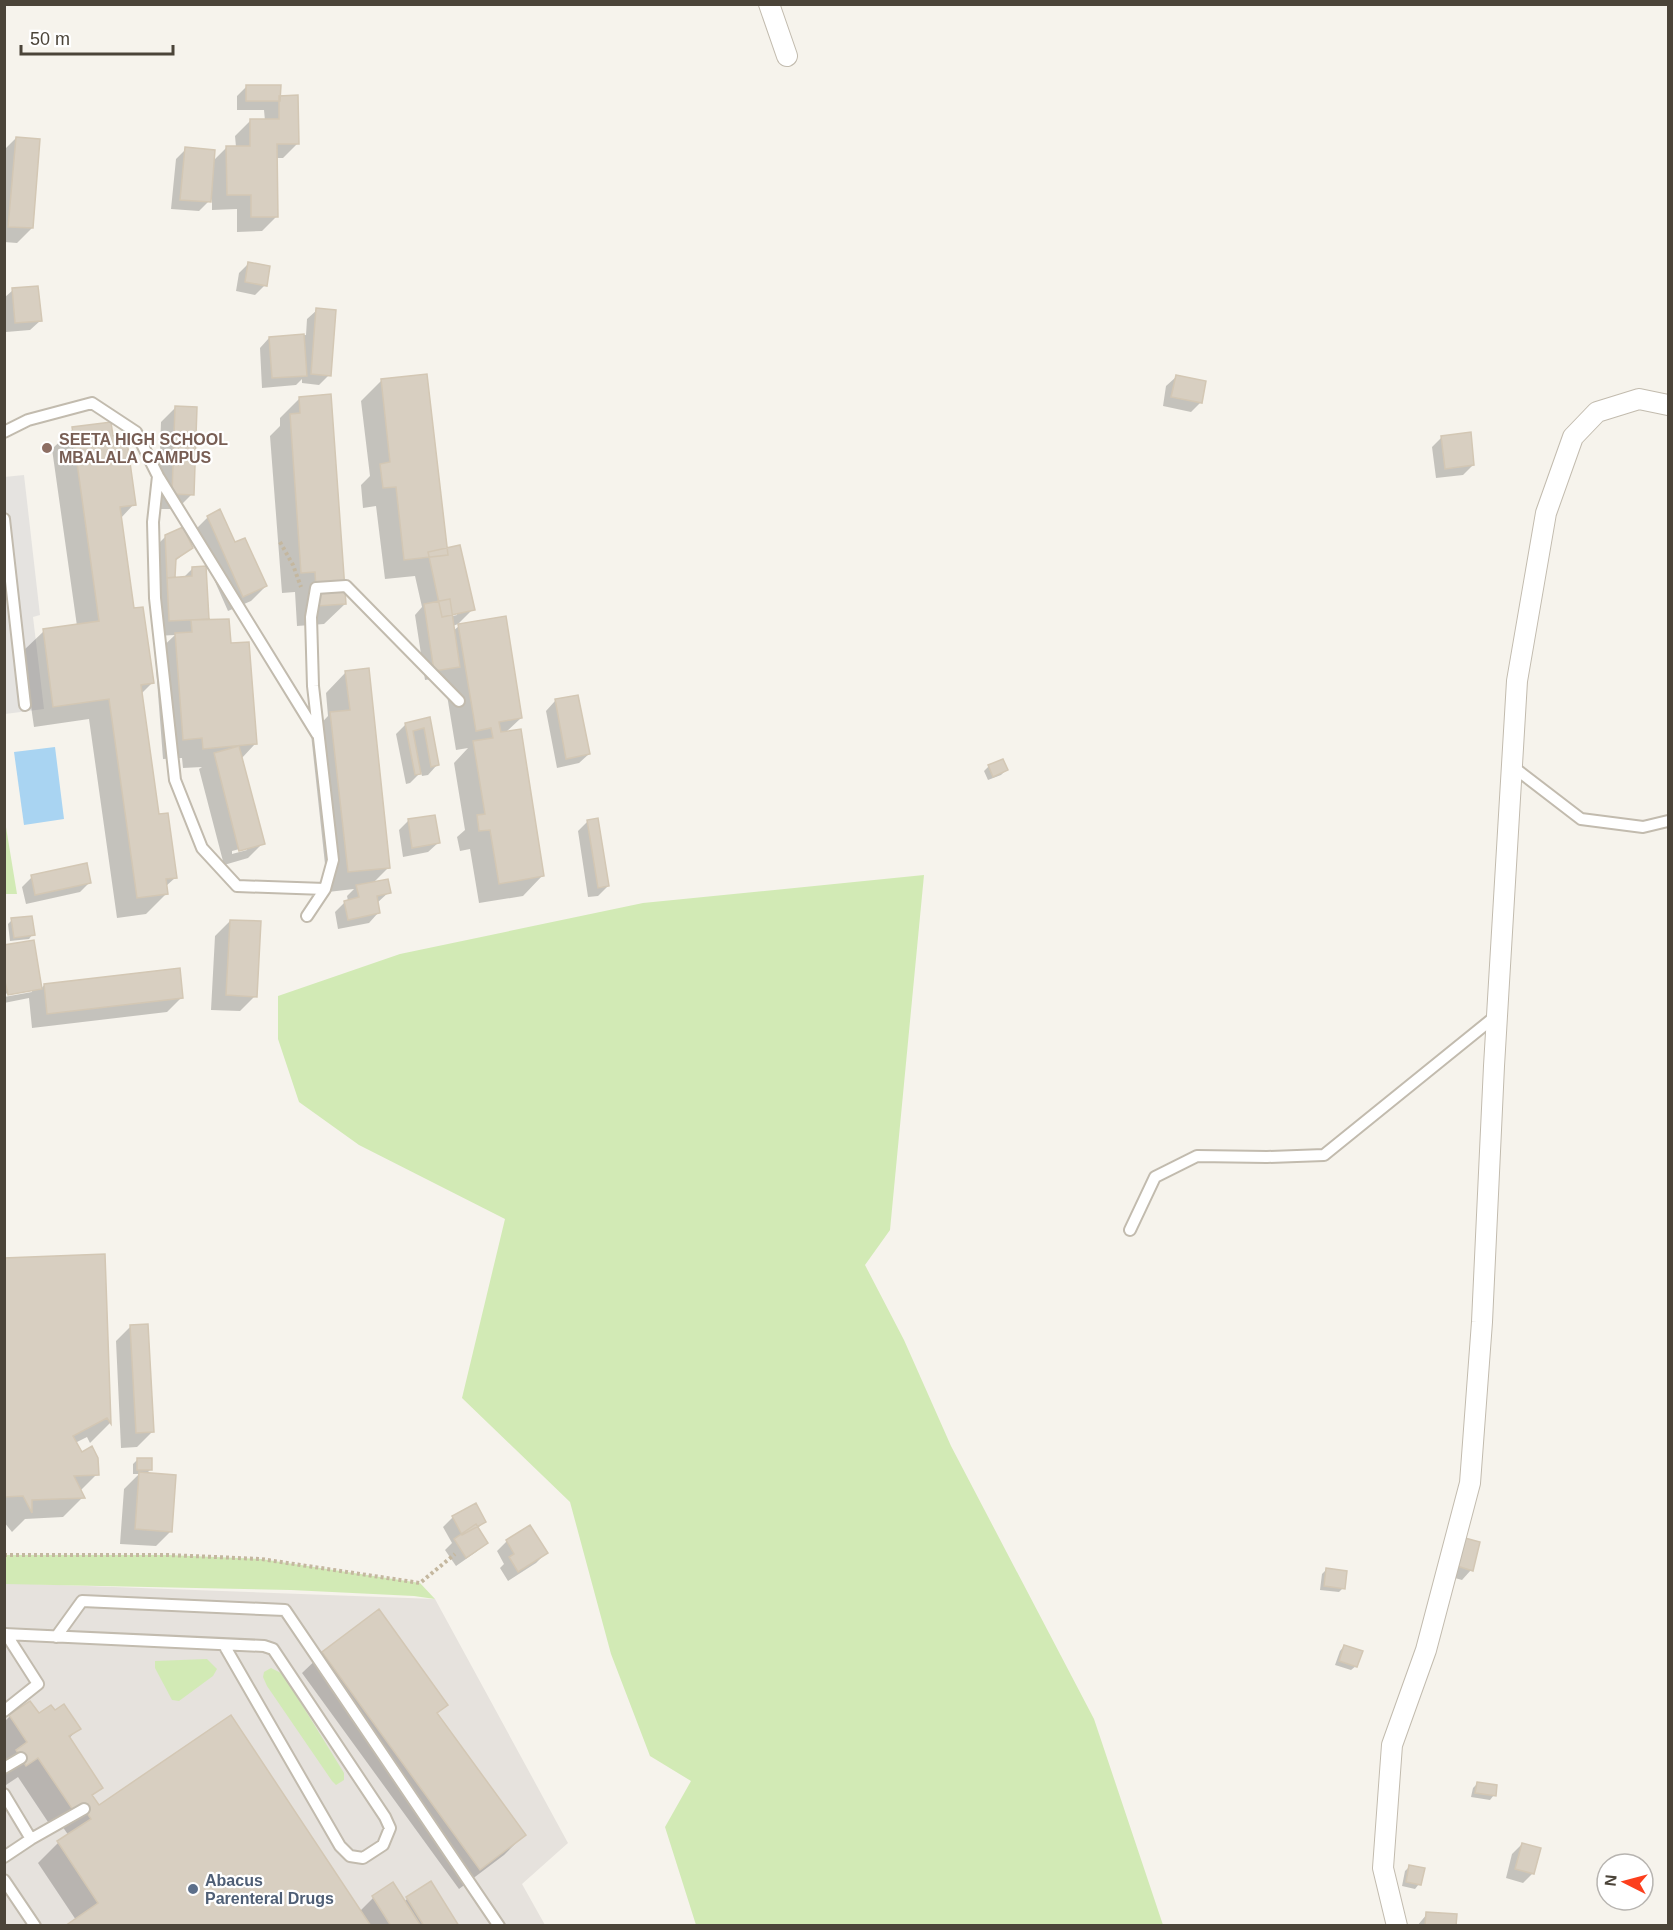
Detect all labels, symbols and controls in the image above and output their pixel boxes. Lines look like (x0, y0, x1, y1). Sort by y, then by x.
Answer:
scale bar (21, 18, 172, 56)
text: 50 m (30, 29, 70, 49)
place label: SEETA HIGH SCHOOL MBALALA CAMPUS (59, 431, 228, 466)
marker: SEETA HIGH SCHOOL MBALALA CAMPUS (40, 441, 54, 455)
north arrow (1595, 1852, 1655, 1912)
place label: Abacus Parenteral Drugs (205, 1872, 334, 1907)
text: N (1602, 1874, 1620, 1887)
marker: Abacus Parenteral Drugs (186, 1882, 200, 1896)

